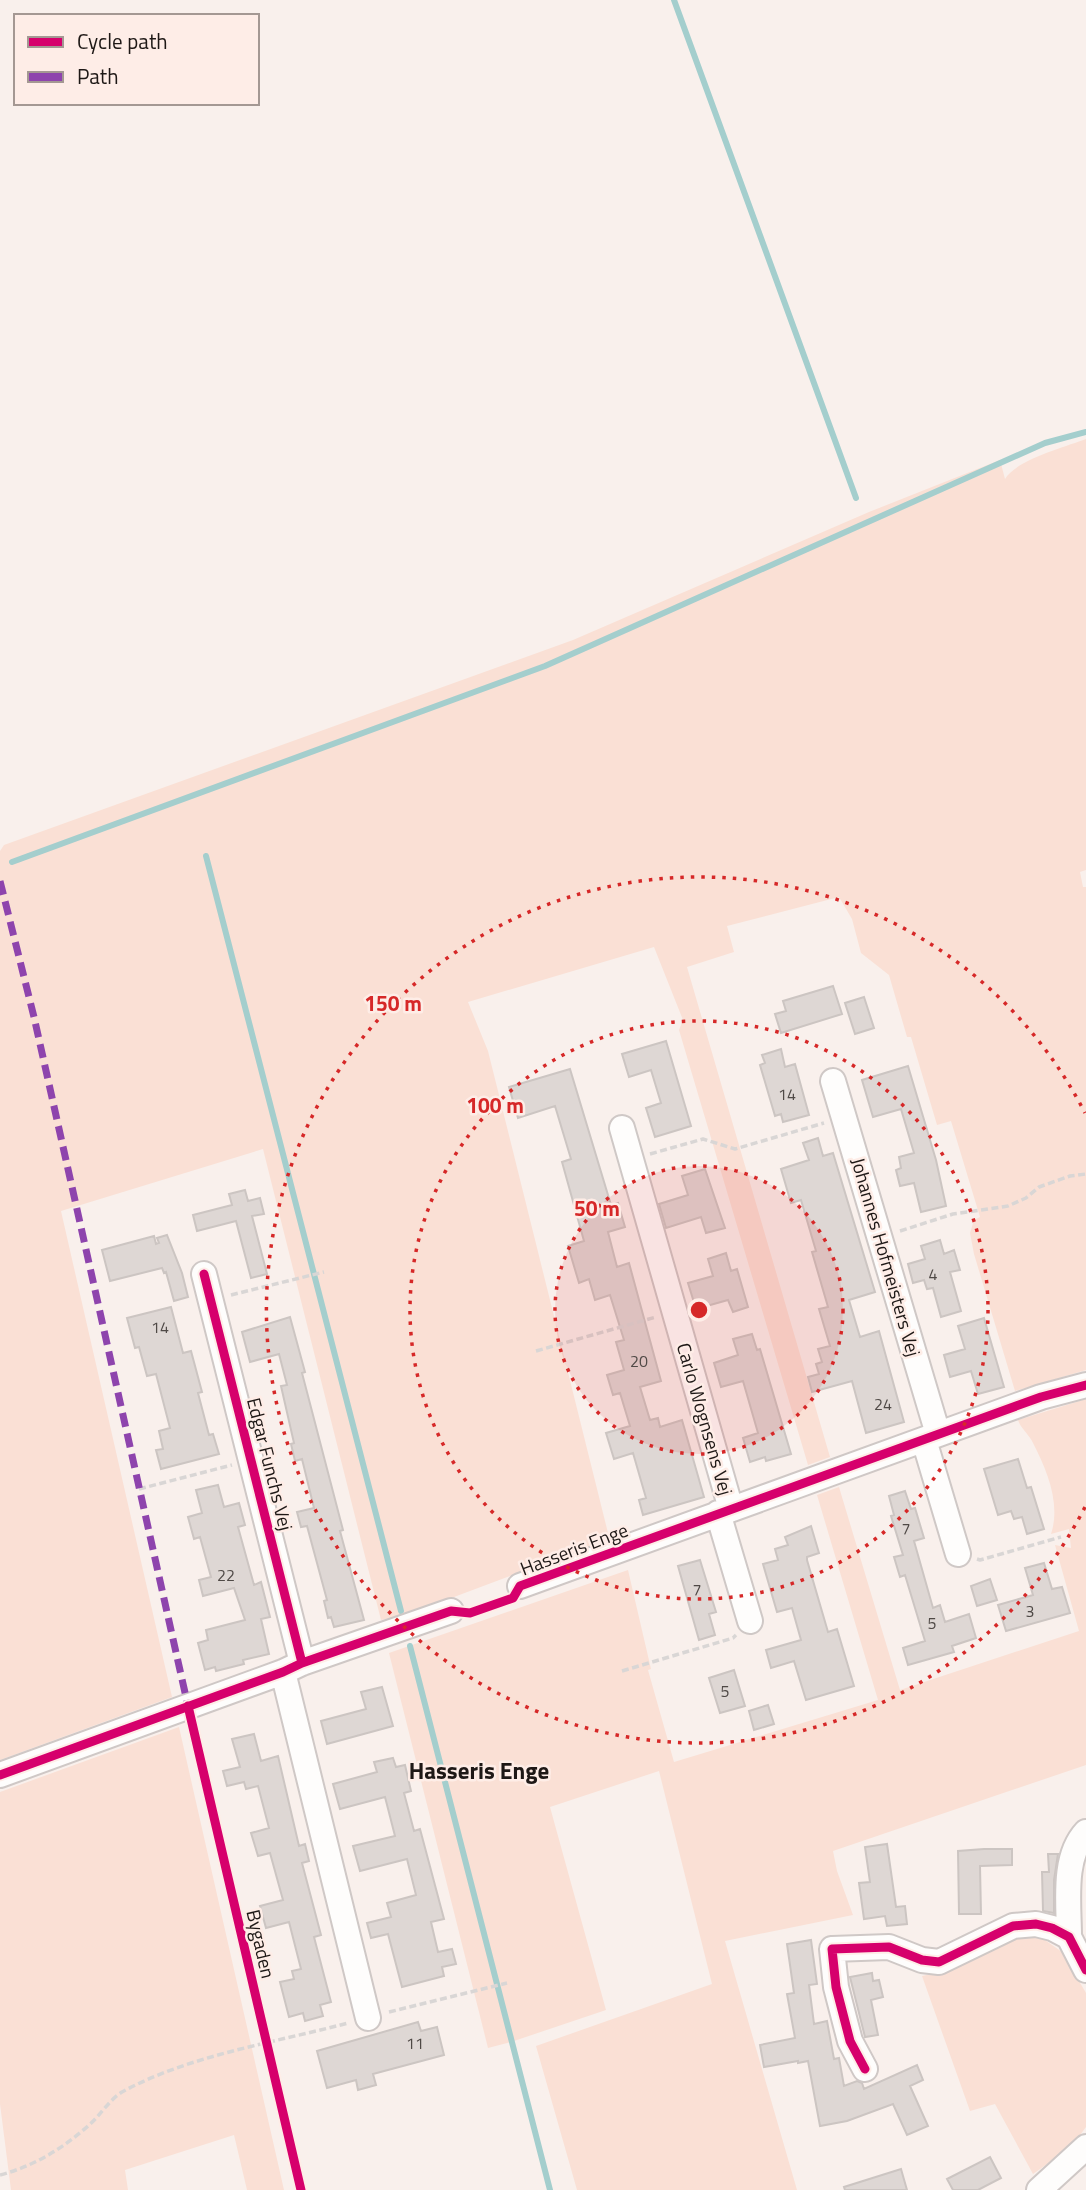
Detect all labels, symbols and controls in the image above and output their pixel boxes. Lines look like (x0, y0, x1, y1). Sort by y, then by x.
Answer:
legend (14, 14, 259, 105)
text: Cycle path (77, 25, 168, 57)
text: Path (77, 60, 119, 92)
text: 150 m (364, 987, 422, 1019)
house number: 14 (778, 1082, 796, 1106)
text: 100 m (466, 1089, 524, 1121)
street label: Johannes Hofmeisters Vej (844, 1154, 929, 1360)
text: 50 m (574, 1192, 620, 1224)
house number: 4 (929, 1262, 938, 1286)
centre of rings (687, 1298, 711, 1322)
house number: 14 (151, 1315, 169, 1339)
street label: Carlo Wognsens Vej (670, 1339, 741, 1498)
house number: 20 (630, 1349, 648, 1373)
house number: 24 (874, 1392, 892, 1416)
street label: Edgar Funchs Vej (240, 1394, 301, 1533)
street label: Hasseris Enge (516, 1515, 632, 1582)
house number: 7 (902, 1516, 910, 1540)
house number: 22 (217, 1563, 235, 1587)
house number: 7 (693, 1577, 701, 1601)
house number: 3 (1026, 1599, 1034, 1623)
house number: 5 (928, 1611, 937, 1635)
house number: 5 (721, 1679, 730, 1703)
district label: Hasseris Enge (409, 1753, 549, 1788)
street label: Bygaden (240, 1907, 283, 1981)
house number: 11 (406, 2031, 424, 2055)

